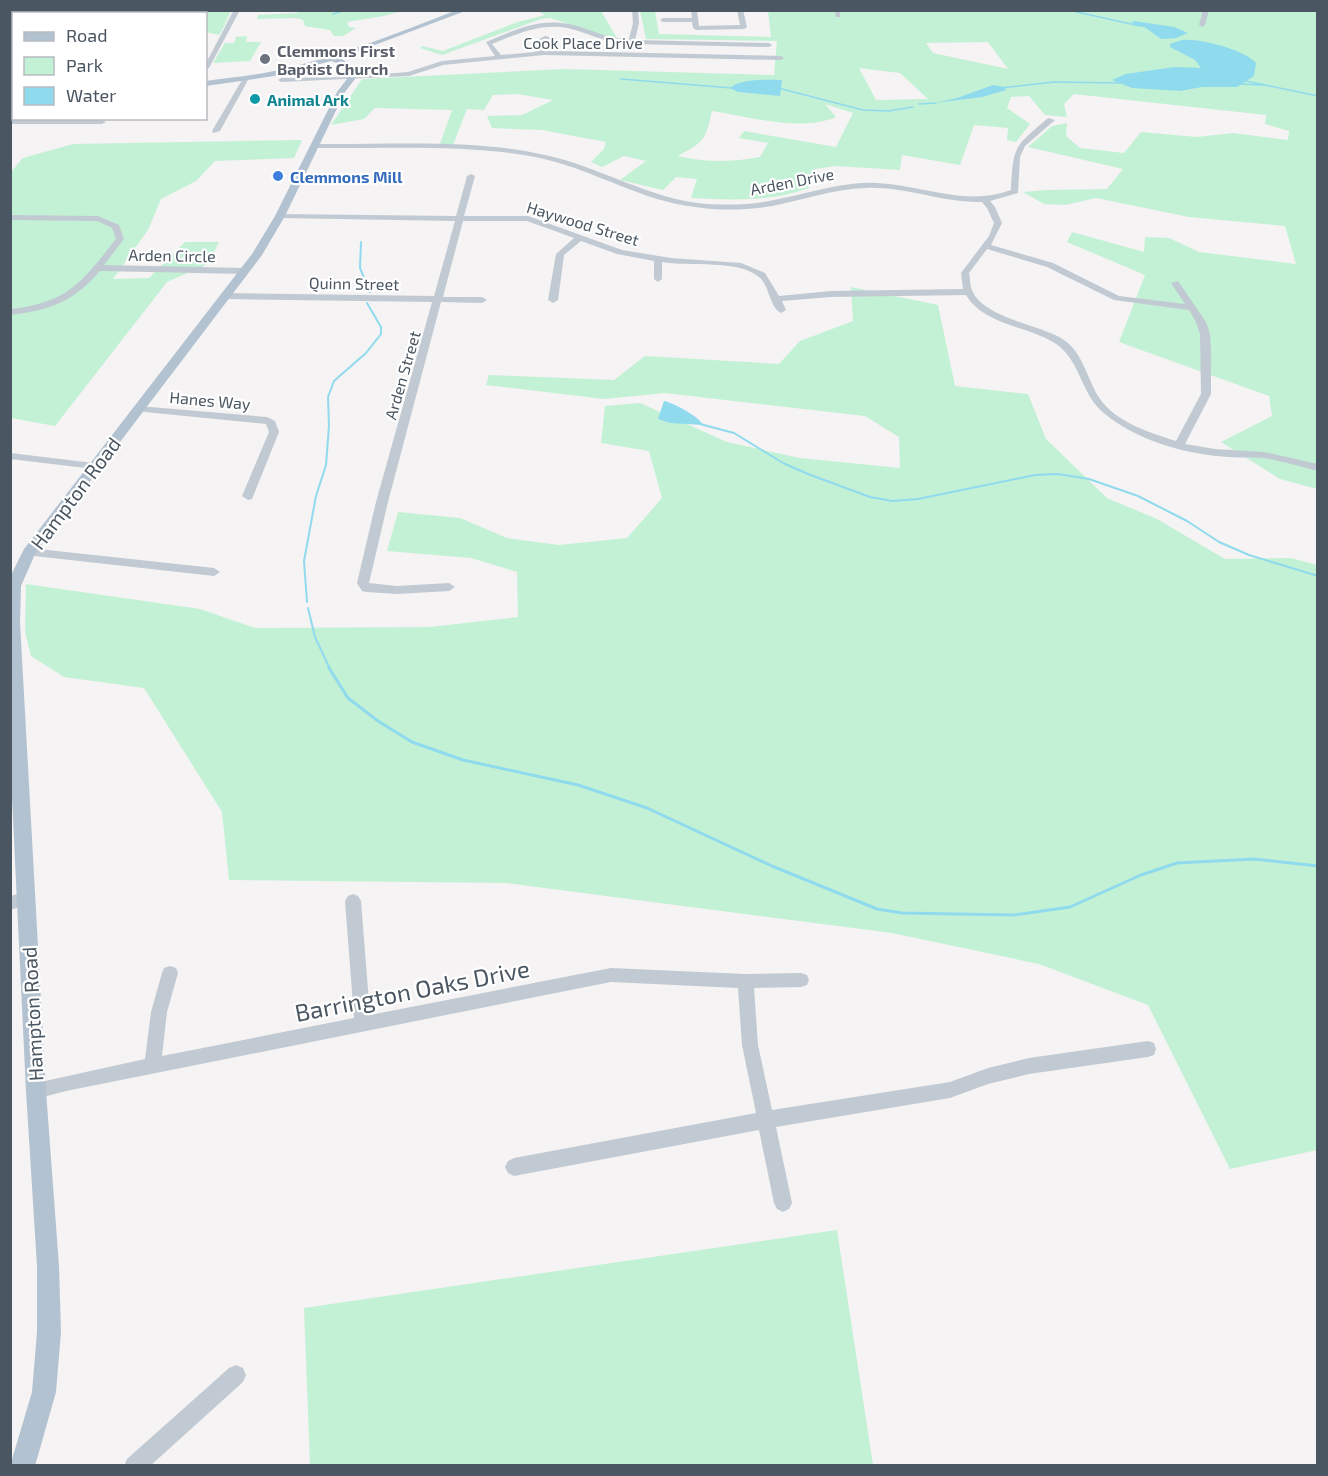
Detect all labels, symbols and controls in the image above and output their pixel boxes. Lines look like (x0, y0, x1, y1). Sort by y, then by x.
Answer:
legend (12, 12, 207, 120)
text: Road (66, 24, 107, 46)
street label: Cook Place Drive (523, 33, 643, 52)
place label: Clemmons First Baptist Church (277, 41, 396, 78)
marker: Clemmons First Baptist Church (258, 52, 272, 66)
text: Park (66, 54, 103, 76)
text: Water (66, 84, 116, 106)
place label: Animal Ark (267, 90, 349, 109)
marker: Animal Ark (248, 92, 262, 106)
street label: Arden Drive (749, 164, 835, 198)
place label: Clemmons Mill (290, 167, 403, 186)
marker: Clemmons Mill (271, 169, 285, 183)
street label: Haywood Street (525, 197, 641, 249)
street label: Arden Circle (128, 245, 216, 265)
street label: Quinn Street (309, 273, 399, 294)
street label: Arden Street (380, 329, 424, 421)
street label: Hanes Way (169, 387, 252, 413)
street label: Hampton Road (25, 432, 125, 554)
street label: Hampton Road (16, 946, 48, 1082)
street label: Barrington Oaks Drive (292, 953, 532, 1027)

